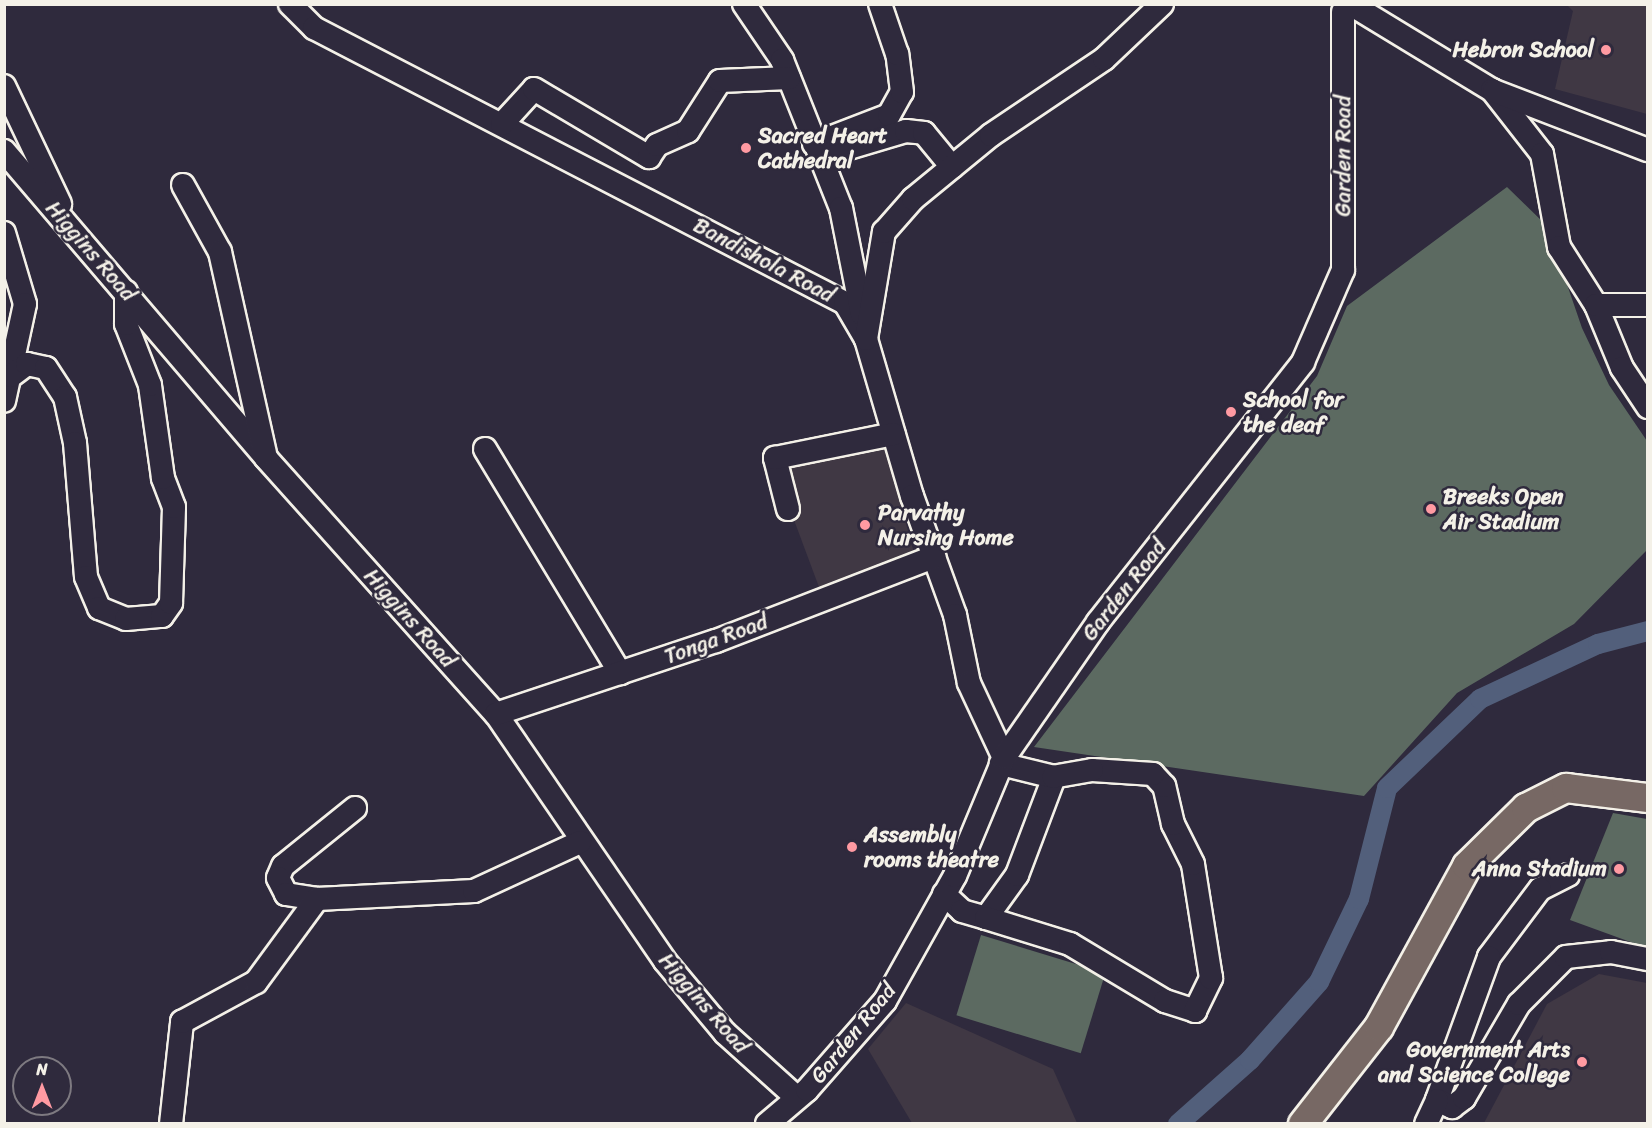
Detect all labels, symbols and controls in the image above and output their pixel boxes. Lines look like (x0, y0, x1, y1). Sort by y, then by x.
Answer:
place label: Hebron School (1452, 37, 1594, 63)
marker: Hebron School (1599, 43, 1613, 57)
street label: Garden Road (1330, 95, 1356, 217)
place label: Sacred Heart Cathedral (758, 122, 888, 174)
marker: Sacred Heart Cathedral (739, 141, 753, 155)
street label: Higgins Road (40, 195, 142, 307)
street label: Bandishola Road (689, 212, 839, 308)
place label: School for the deaf (1243, 386, 1344, 438)
marker: School for the deaf (1224, 405, 1238, 419)
place label: Breeks Open Air Stadium (1443, 483, 1564, 534)
place label: Parvathy Nursing Home (878, 499, 1014, 550)
marker: Breeks Open Air Stadium (1424, 502, 1438, 516)
marker: Parvathy Nursing Home (856, 516, 874, 534)
street label: Garden Road (1076, 534, 1172, 646)
street label: Higgins Road (358, 563, 462, 673)
street label: Tonga Road (661, 608, 771, 670)
place label: Assembly rooms theatre (864, 821, 999, 872)
marker: Assembly rooms theatre (845, 840, 859, 854)
place label: Anna Stadium (1471, 856, 1607, 882)
marker: Anna Stadium (1612, 862, 1626, 876)
street label: Higgins Road (653, 947, 755, 1059)
street label: Garden Road (805, 977, 901, 1089)
place label: Government Arts and Science College (1378, 1036, 1570, 1088)
text: N (36, 1055, 48, 1084)
marker: Government Arts and Science College (1575, 1055, 1589, 1069)
north arrow (12, 1056, 72, 1116)

